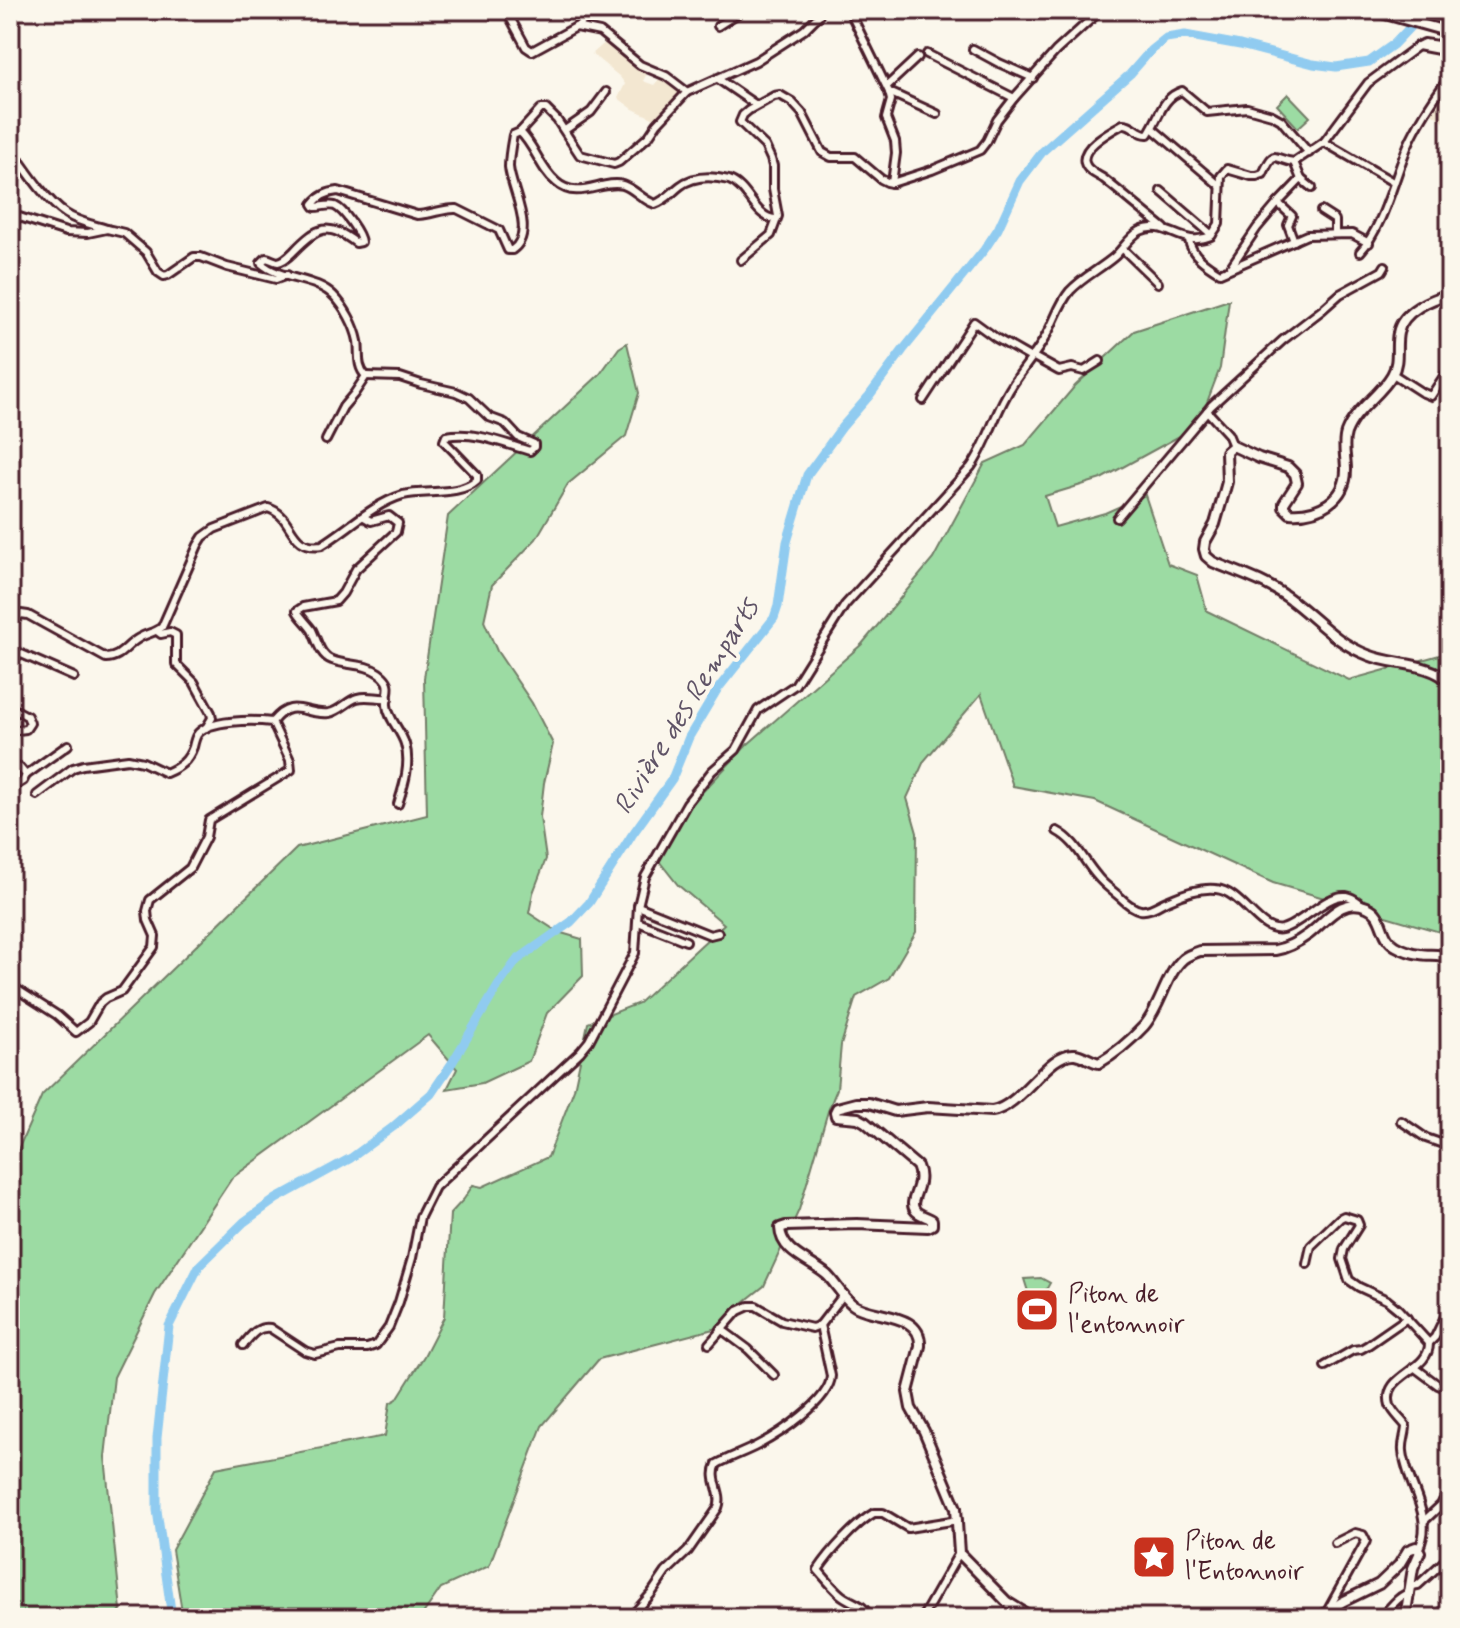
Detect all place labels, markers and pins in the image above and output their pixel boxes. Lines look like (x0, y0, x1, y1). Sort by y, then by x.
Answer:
place label: Piton de l'entonnoir (1068, 1278, 1185, 1342)
sports icon: Piton de l'entonnoir (1013, 1286, 1061, 1334)
place label: Piton de l'Entonnoir (1185, 1525, 1304, 1589)
place icon: Piton de l'Entonnoir (1130, 1533, 1178, 1581)

